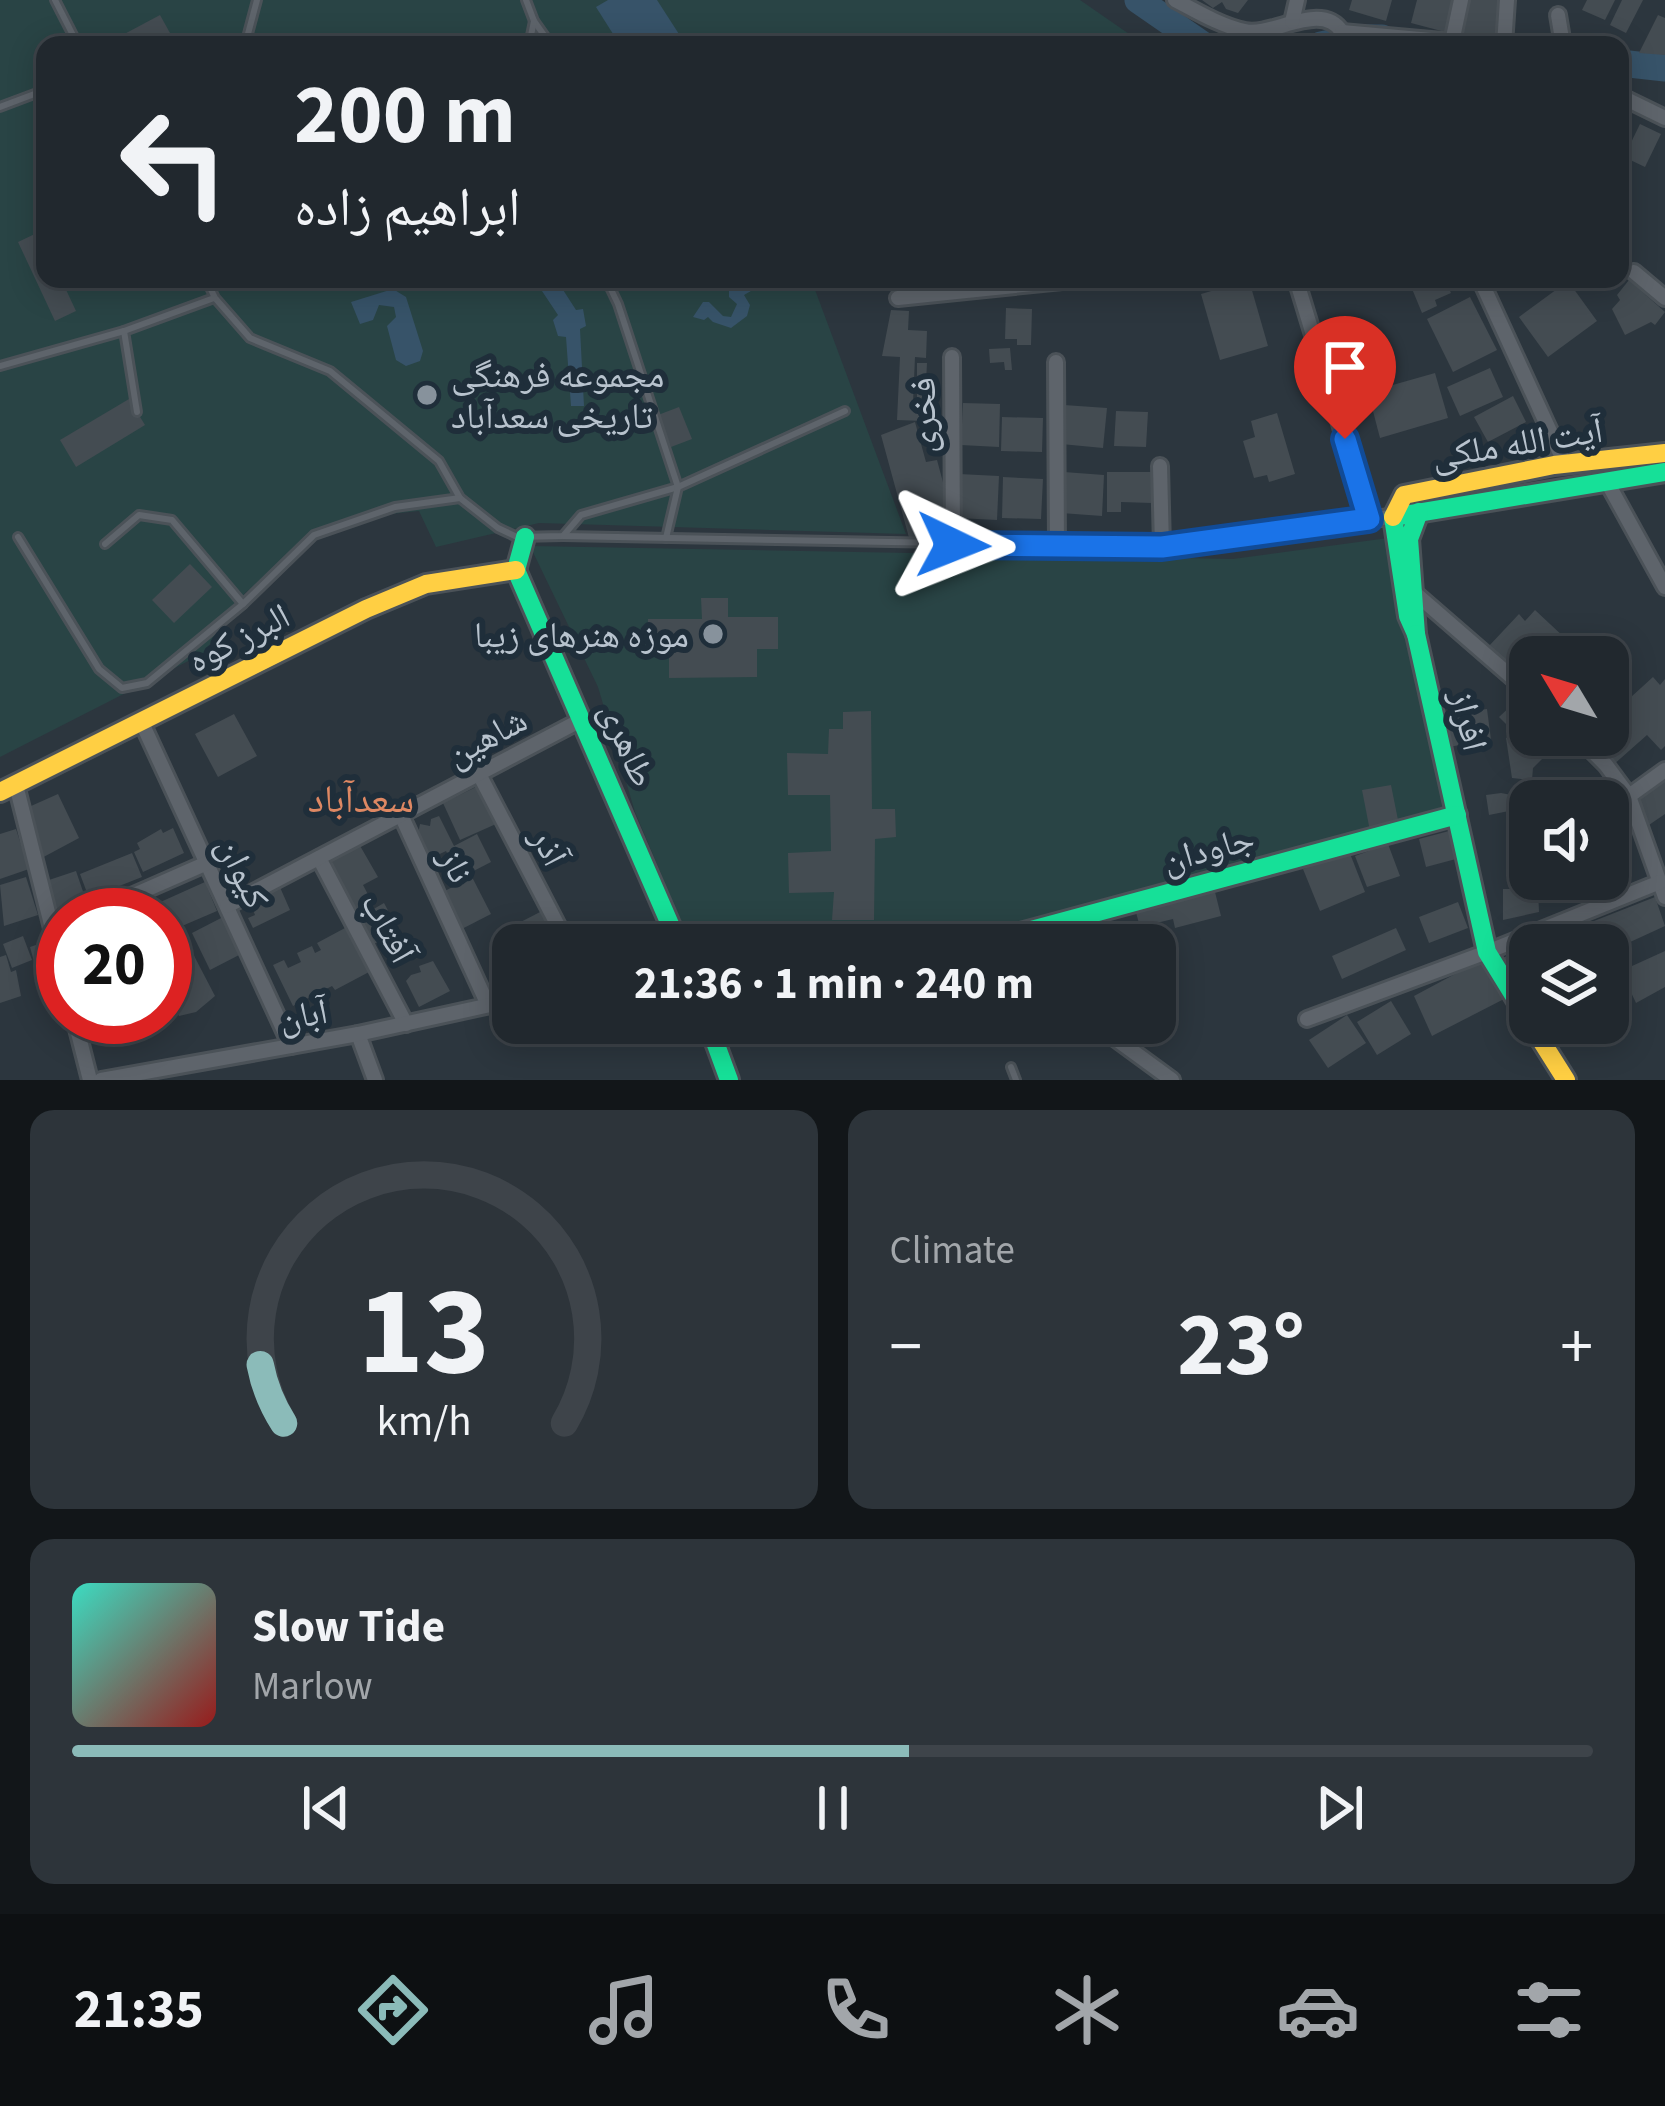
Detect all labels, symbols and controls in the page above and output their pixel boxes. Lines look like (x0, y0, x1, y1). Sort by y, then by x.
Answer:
text: 200 m (294, 56, 516, 176)
icon: left (96, 84, 252, 240)
text: ابراهیم زاده (294, 170, 521, 247)
pin (1294, 316, 1396, 439)
icon: arrive (1312, 334, 1378, 400)
place label: مجموعه فرهنگی تاریخی سعدآباد (451, 350, 664, 442)
street label: فخری (898, 377, 949, 453)
marker: مجموعه فرهنگی تاریخی سعدآباد (414, 382, 440, 408)
street label: آیت الله ملکی (1428, 405, 1607, 482)
position arrow (890, 482, 1016, 608)
street label: البرز کوه (179, 591, 299, 686)
place label: موزه هنرهای زیبا (474, 610, 689, 661)
marker: موزه هنرهای زیبا (700, 621, 726, 647)
north arrow (1509, 636, 1629, 756)
map controls (1509, 636, 1629, 1044)
street label: افراز (1437, 684, 1500, 756)
street label: طاهری (587, 694, 668, 795)
street label: شاهین (437, 695, 536, 780)
district label: سعدآباد (308, 772, 414, 828)
button: sound (1509, 780, 1629, 900)
street label: جاودان (1157, 813, 1260, 886)
street label: آذر (517, 818, 580, 876)
street label: کیوان (204, 828, 281, 917)
street label: ناز (425, 839, 486, 891)
street label: آفتاب (348, 883, 428, 973)
speed limit sign: 20 (36, 888, 192, 1044)
button: layers (1509, 924, 1629, 1044)
text: 21:36 · 1 min · 240 m (634, 952, 1034, 1016)
street label: آبان (275, 986, 332, 1045)
text: Climate (890, 1223, 1015, 1279)
text: 13 (358, 1244, 490, 1422)
text: 23° (1177, 1282, 1305, 1410)
text: − (890, 1300, 922, 1394)
text: + (1560, 1300, 1593, 1394)
text: km/h (376, 1390, 471, 1451)
text: Slow Tide (252, 1595, 445, 1659)
text: Marlow (252, 1659, 373, 1715)
icon: previous (293, 1775, 359, 1841)
icon: pause (800, 1775, 866, 1841)
icon: next (1307, 1775, 1373, 1841)
icon: directions (351, 1968, 435, 2052)
icon: music (582, 1968, 666, 2052)
icon: phone (814, 1968, 898, 2052)
icon: climate (1045, 1968, 1129, 2052)
icon: car (1276, 1968, 1360, 2052)
icon: filters (1507, 1968, 1591, 2052)
text: 21:35 (74, 1972, 204, 2049)

